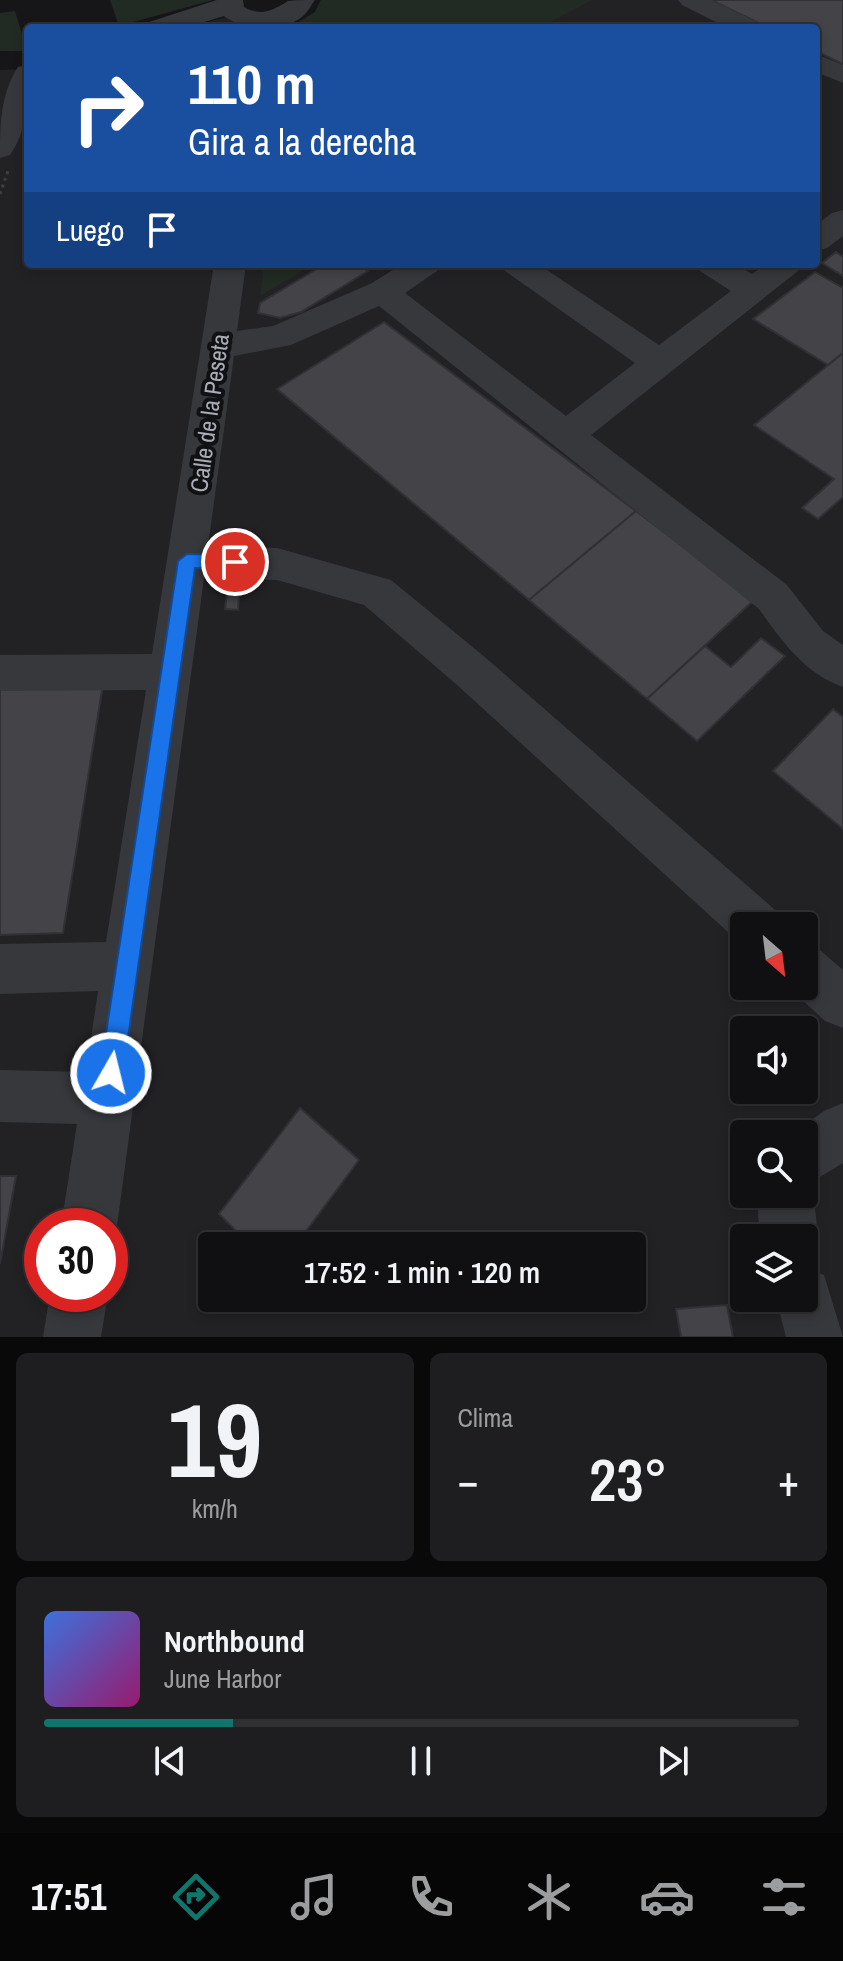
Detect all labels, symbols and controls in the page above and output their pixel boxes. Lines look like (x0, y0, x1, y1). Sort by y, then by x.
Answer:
text: 110 m (188, 46, 316, 121)
icon: right (56, 56, 160, 160)
text: Gira a la derecha (188, 118, 416, 166)
icon: arrive (140, 208, 184, 252)
text: Luego (56, 210, 124, 250)
street label: Calle de la Peseta (182, 332, 236, 494)
pin (201, 528, 269, 596)
icon: arrive (213, 540, 257, 584)
north arrow (730, 912, 818, 1000)
map controls (730, 912, 818, 1312)
button: sound (730, 1016, 818, 1104)
position arrow (69, 1031, 153, 1115)
button: search (730, 1120, 818, 1208)
speed limit sign: 30 (24, 1208, 128, 1312)
button: layers (730, 1224, 818, 1312)
text: 17:52 · 1 min · 120 m (304, 1252, 540, 1292)
text: 19 (167, 1369, 262, 1509)
text: Clima (458, 1400, 513, 1435)
text: 23° (589, 1439, 668, 1520)
text: − (458, 1450, 479, 1510)
text: + (778, 1450, 799, 1510)
text: km/h (192, 1491, 238, 1526)
text: Northbound (164, 1621, 305, 1661)
text: June Harbor (164, 1661, 281, 1696)
icon: previous (148, 1739, 192, 1783)
icon: pause (399, 1739, 443, 1783)
icon: next (651, 1739, 695, 1783)
icon: directions (168, 1869, 224, 1925)
icon: music (286, 1869, 342, 1925)
icon: phone (403, 1869, 459, 1925)
icon: climate (521, 1869, 577, 1925)
icon: car (639, 1869, 695, 1925)
icon: filters (756, 1869, 812, 1925)
text: 17:51 (31, 1873, 106, 1921)

